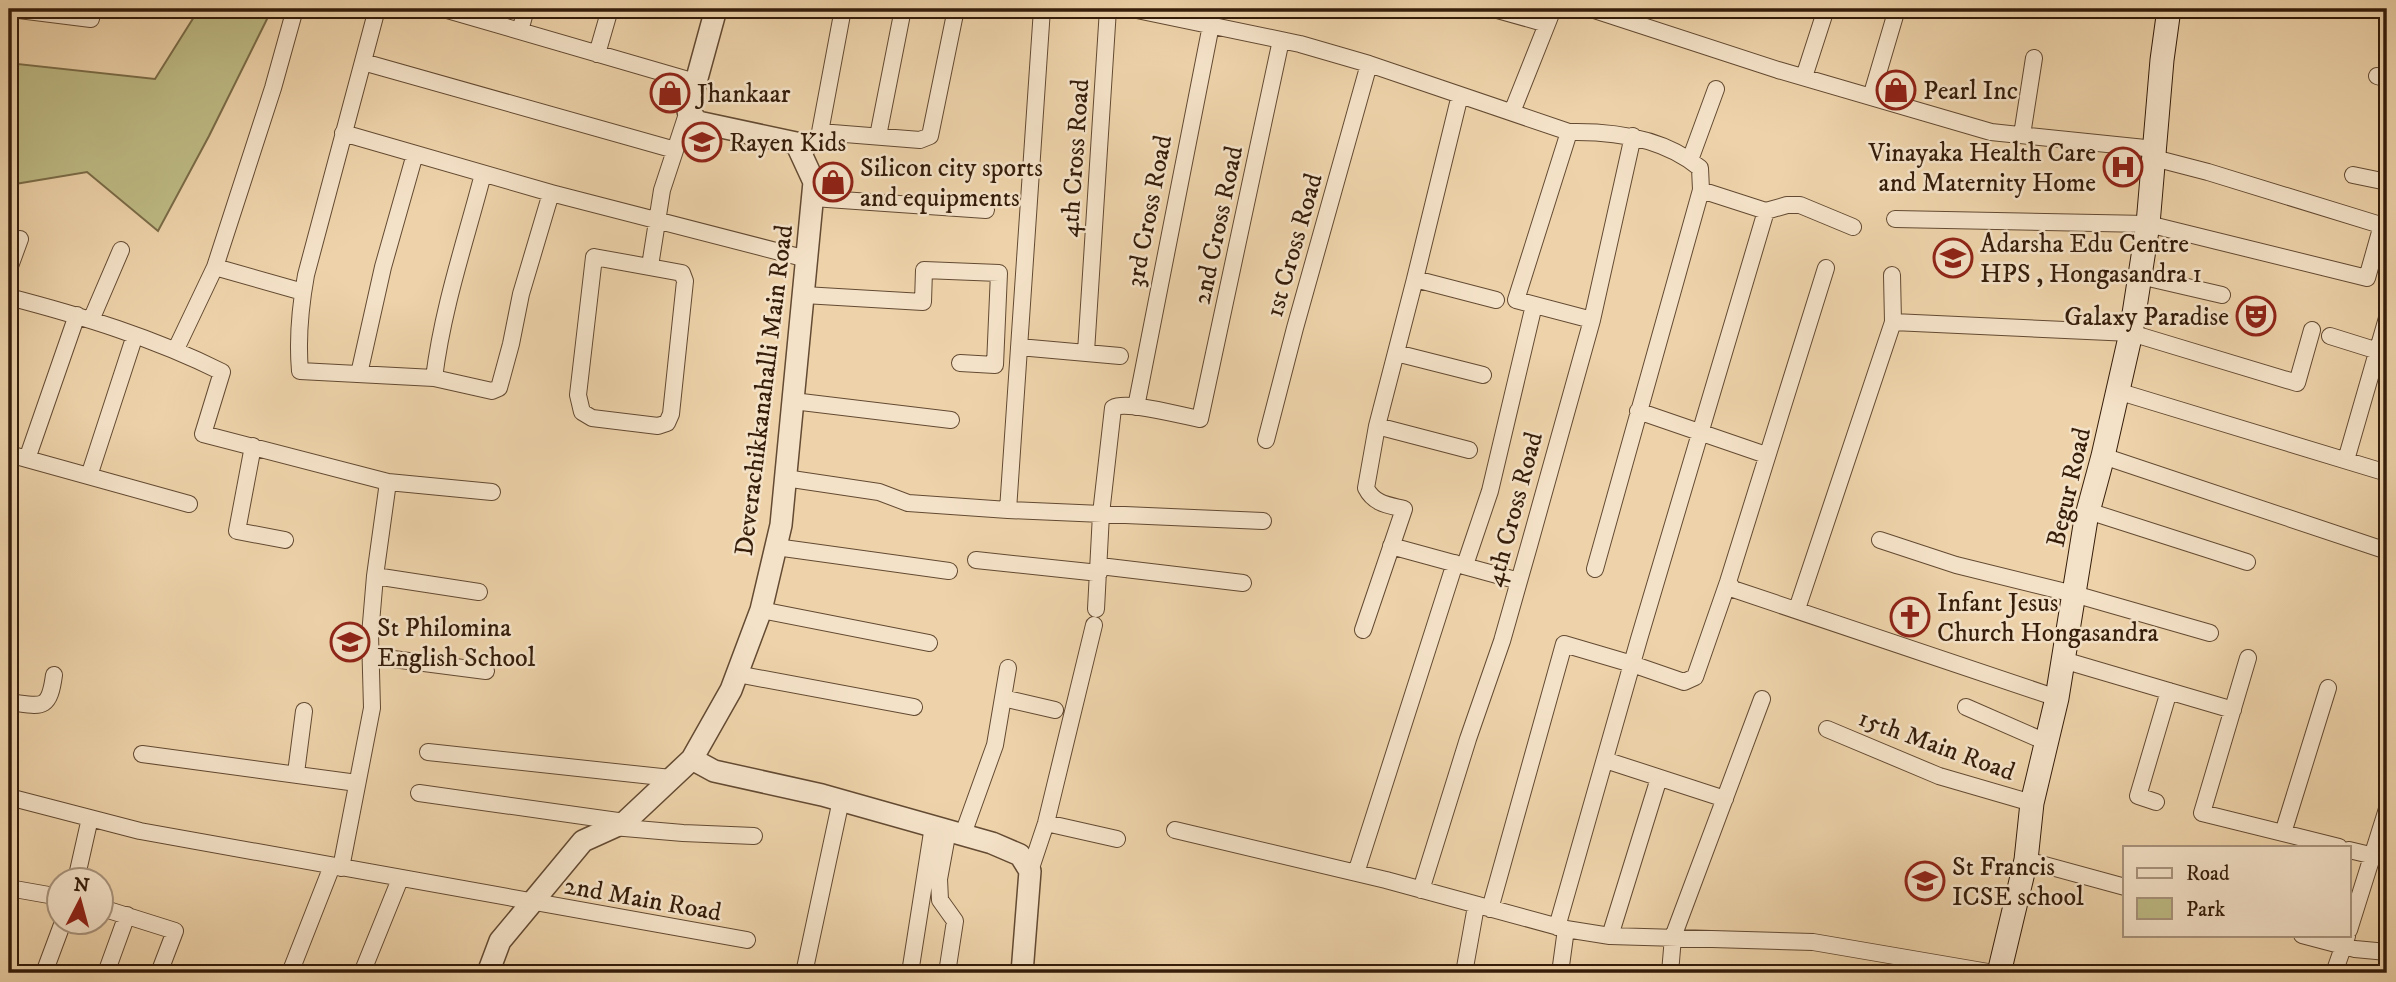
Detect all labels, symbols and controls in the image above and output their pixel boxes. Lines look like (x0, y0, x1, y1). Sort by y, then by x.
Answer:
shop icon: Pearl Inc (1875, 69, 1917, 111)
shop icon: Jhankaar (649, 72, 691, 114)
place label: Pearl Inc (1923, 75, 2018, 108)
place label: Jhankaar (695, 78, 791, 111)
street label: 4th Cross Road (1053, 78, 1097, 238)
school or university icon: Rayen Kids (681, 121, 723, 163)
place label: Rayen Kids (729, 127, 846, 160)
street label: 3rd Cross Road (1119, 132, 1180, 290)
place label: Vinayaka Health Care and Maternity Home (1867, 137, 2096, 200)
street label: 2nd Cross Road (1186, 143, 1251, 308)
hospital icon: Vinayaka Health Care and Maternity Home (2102, 146, 2144, 188)
place label: Silicon city sports and equipments (860, 152, 1043, 215)
shop icon: Silicon city sports and equipments (812, 161, 854, 203)
street label: 1st Cross Road (1258, 170, 1331, 321)
street label: Deverachikkanahalli Main Road (728, 223, 801, 557)
place label: Adarsha Edu Centre HPS , Hongasandra 1 (1980, 228, 2202, 291)
school or university icon: Adarsha Edu Centre HPS , Hongasandra 1 (1932, 237, 1974, 279)
theatre icon: Galaxy Paradise (2235, 295, 2277, 337)
place label: Galaxy Paradise (2064, 301, 2229, 334)
street label: Begur Road (2040, 424, 2099, 550)
street label: 4th Cross Road (1478, 428, 1551, 590)
place label: Infant Jesus Church Hongasandra (1937, 587, 2159, 650)
church icon: Infant Jesus Church Hongasandra (1889, 596, 1931, 638)
place label: St Philomina English School (377, 612, 536, 675)
school or university icon: St Philomina English School (329, 621, 371, 663)
street label: 15th Main Road (1854, 702, 2019, 789)
legend (2123, 846, 2350, 936)
place label: St Francis ICSE school (1952, 851, 2084, 914)
school or university icon: St Francis ICSE school (1904, 860, 1946, 902)
text: Road (2186, 861, 2230, 887)
north arrow (46, 866, 116, 936)
street label: 2nd Main Road (561, 869, 724, 930)
text: N (73, 873, 91, 898)
text: Park (2186, 897, 2226, 923)

